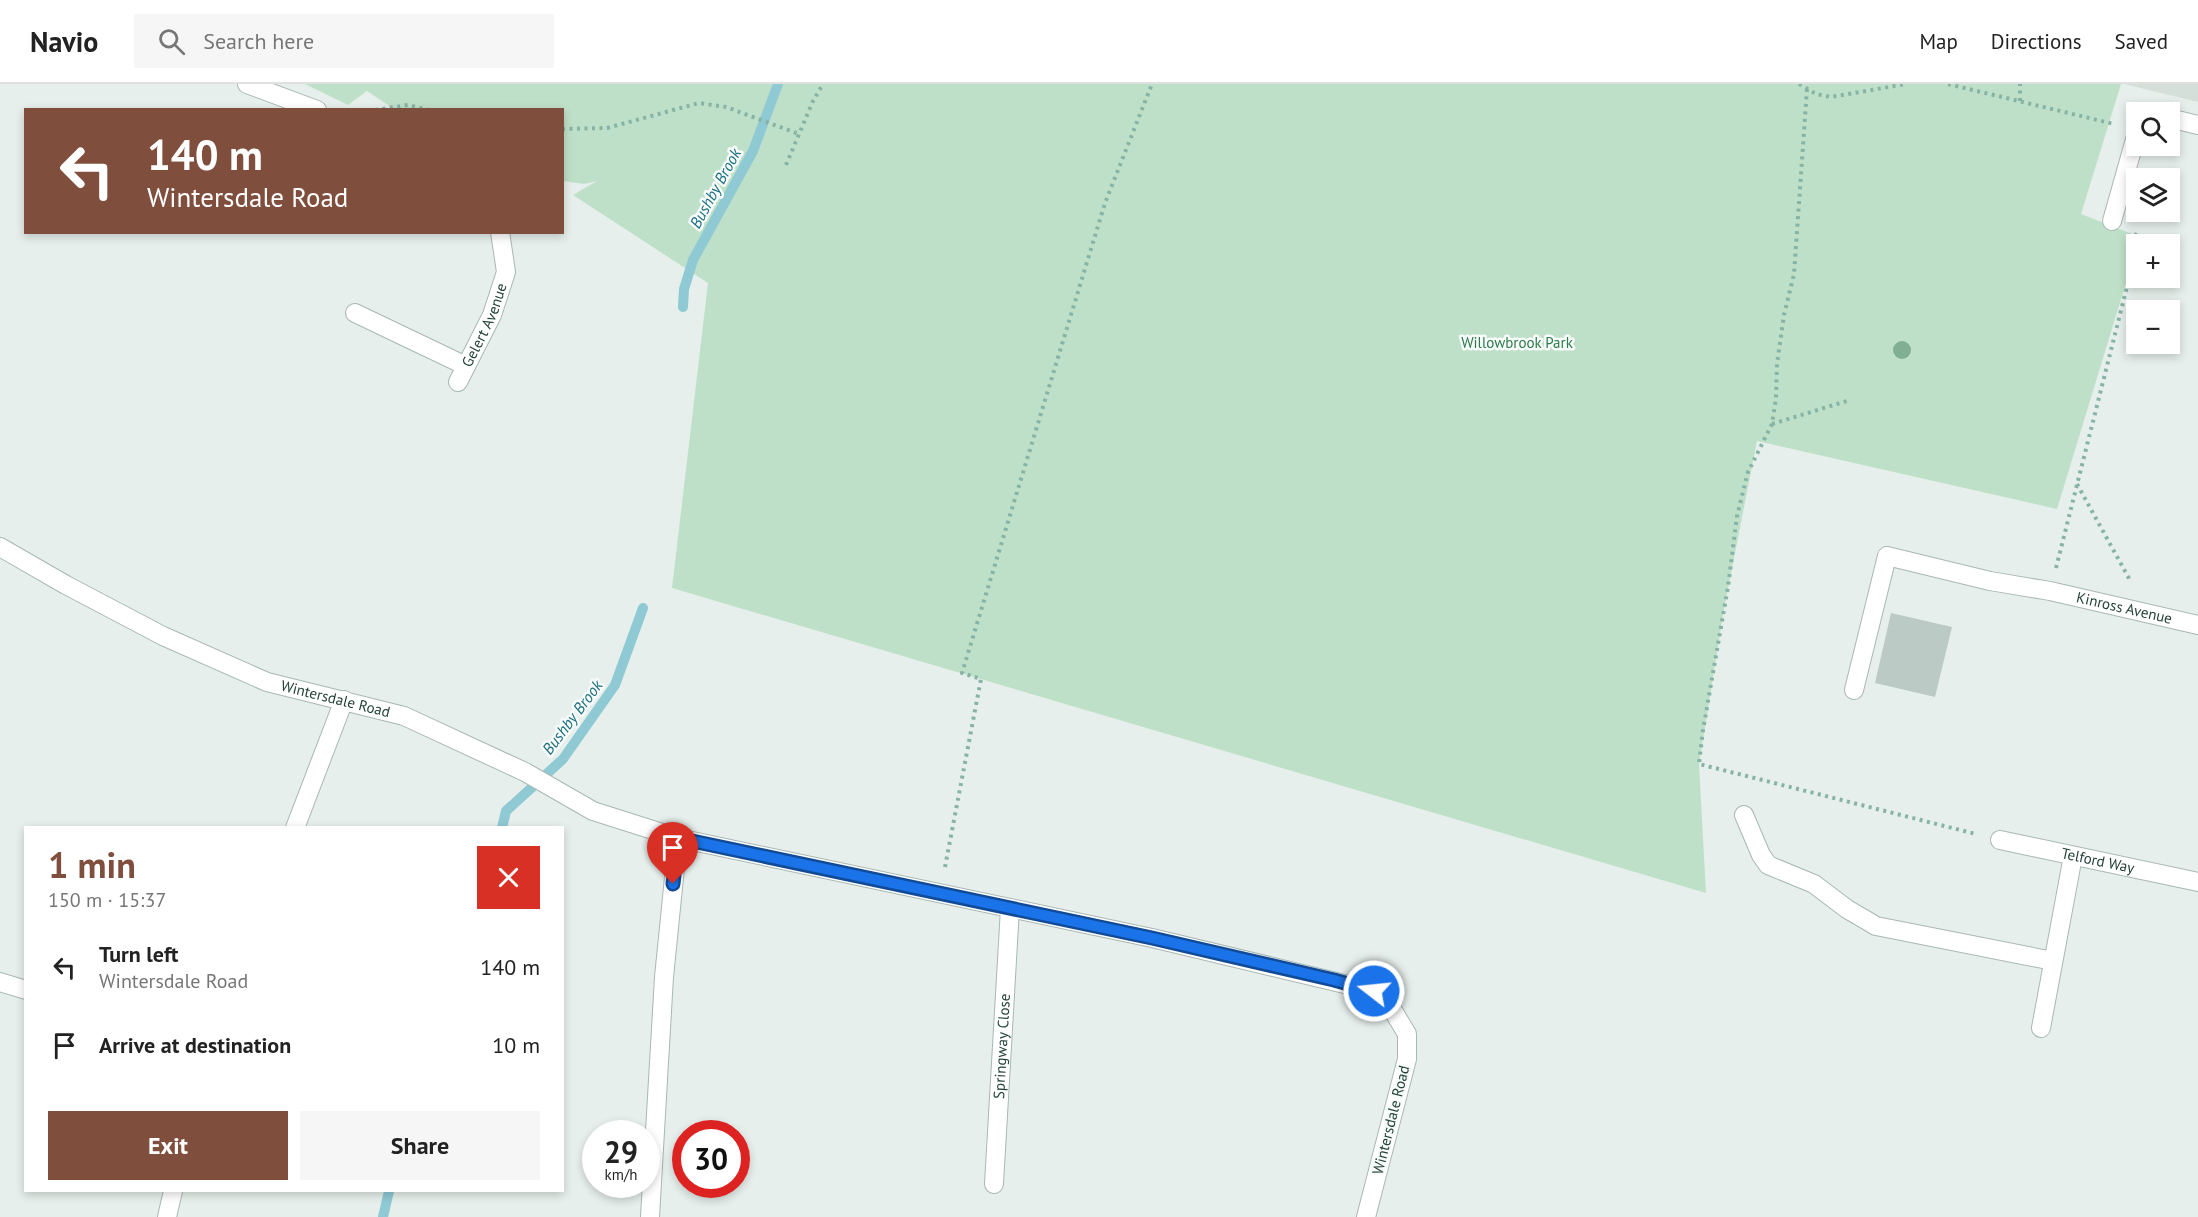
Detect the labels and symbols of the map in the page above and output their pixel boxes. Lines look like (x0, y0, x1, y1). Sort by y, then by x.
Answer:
water label: Bushby Brook (685, 144, 745, 231)
street label: Gelert Avenue (457, 281, 511, 370)
park label: Willowbrook Park (1461, 333, 1574, 352)
street label: Kinross Avenue (2075, 587, 2174, 628)
water label: Bushby Brook (538, 675, 607, 758)
street label: Wintersdale Road (279, 676, 392, 721)
pin (647, 822, 698, 884)
street label: Telford Way (2060, 843, 2136, 877)
position arrow (1342, 959, 1406, 1023)
street label: Springway Close (989, 993, 1014, 1099)
street label: Wintersdale Road (1368, 1063, 1413, 1176)
speed limit sign: 30 (672, 1120, 750, 1198)

